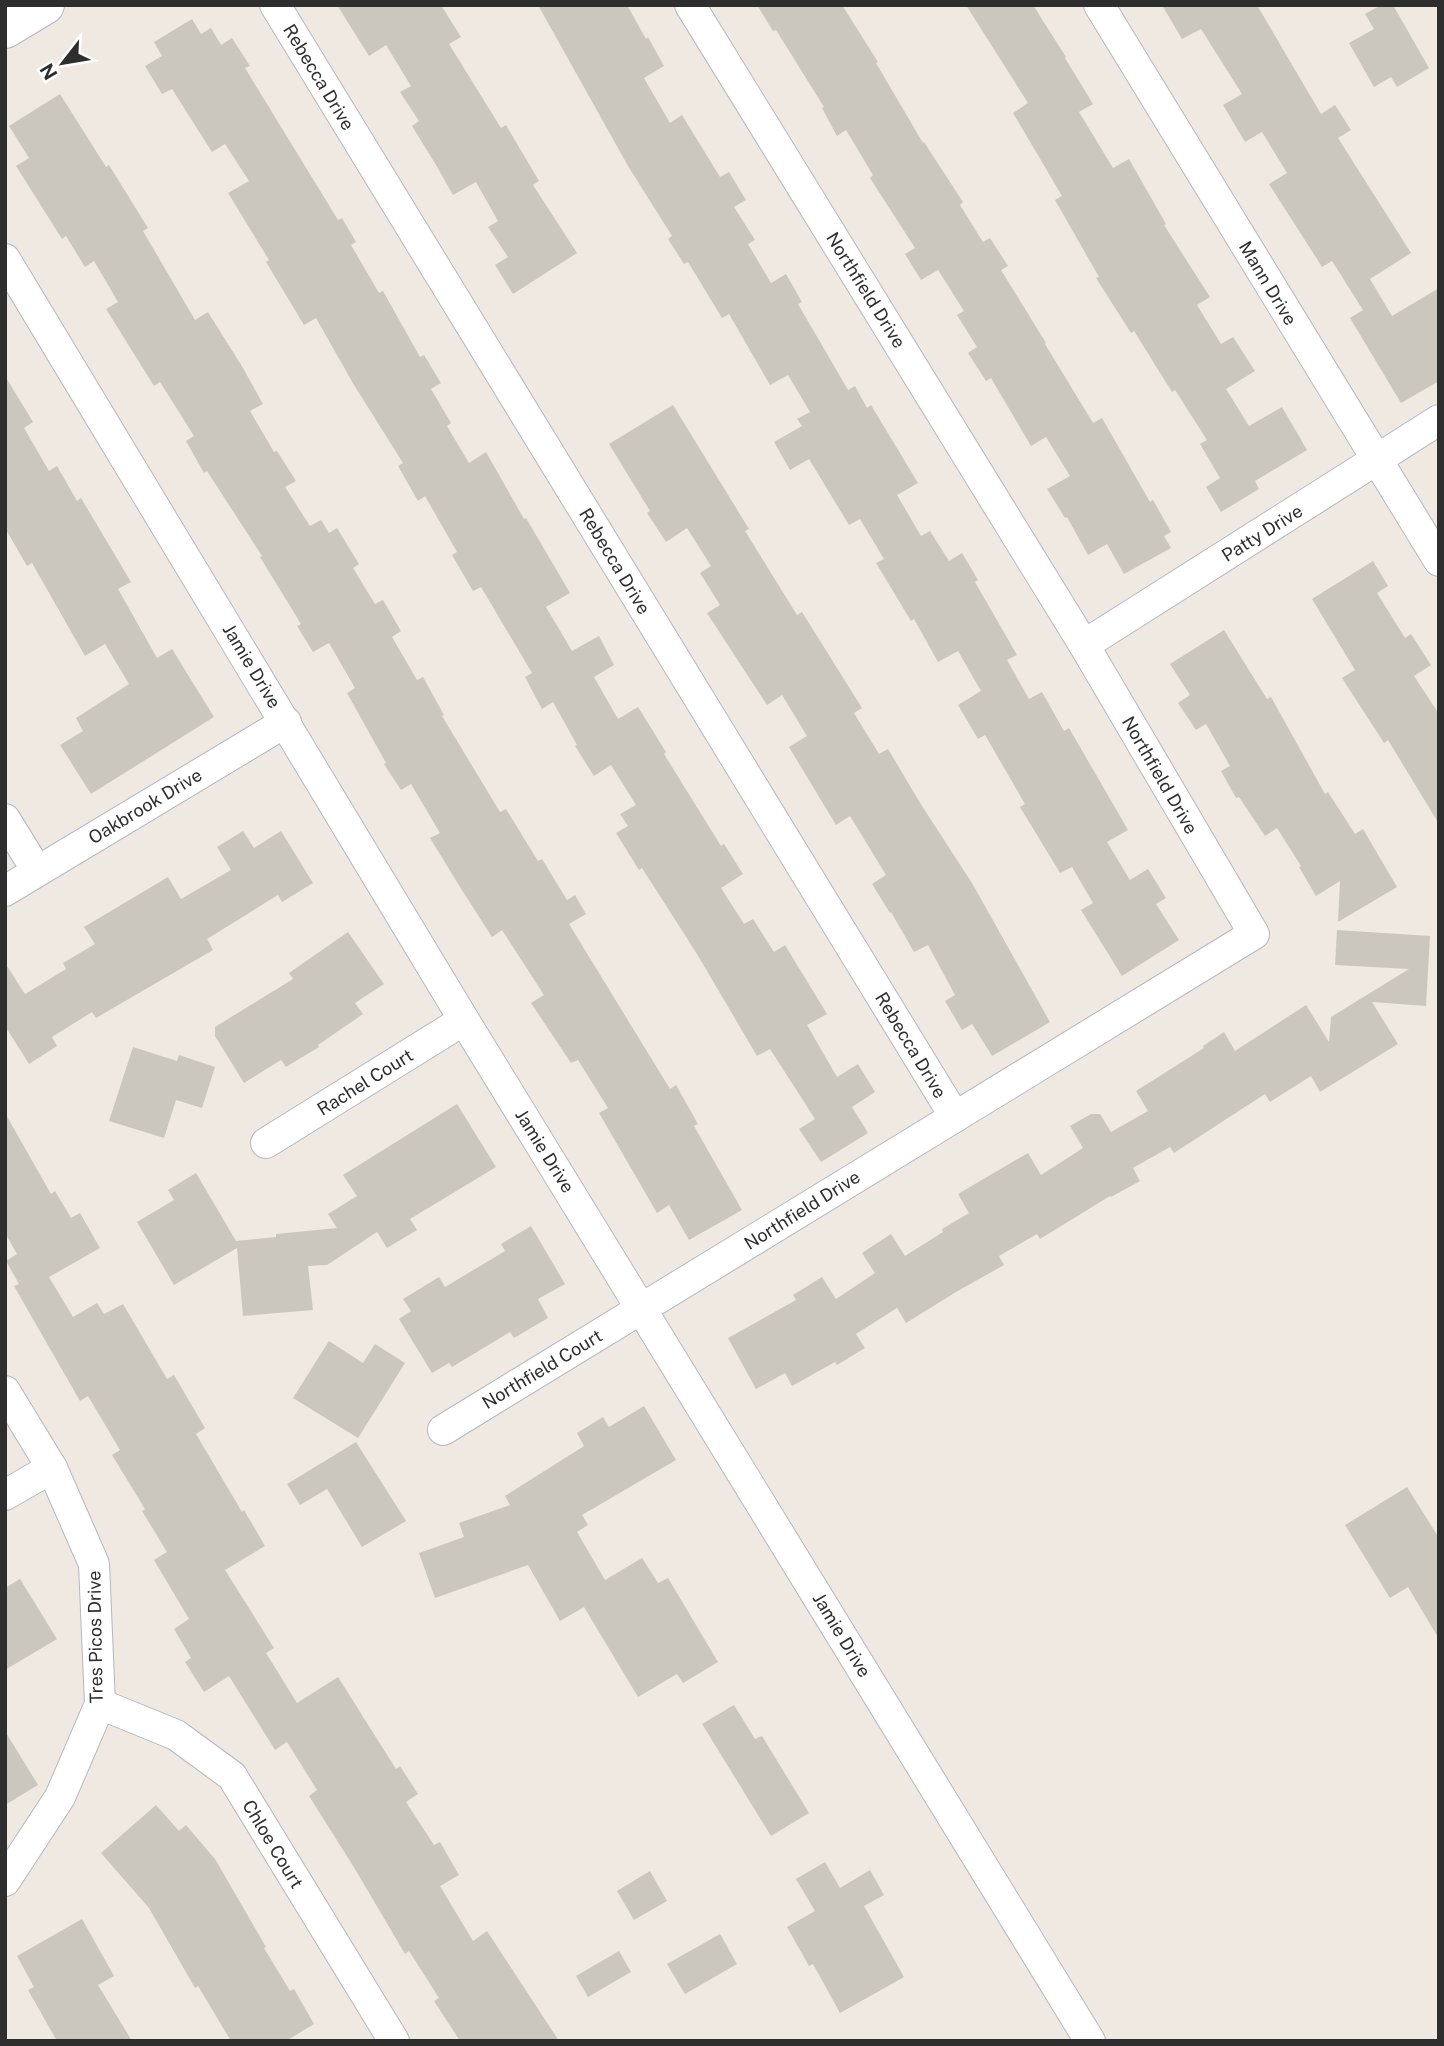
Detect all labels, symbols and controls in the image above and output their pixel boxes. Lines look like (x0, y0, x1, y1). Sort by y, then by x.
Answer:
street label: Rebecca Drive (279, 20, 359, 134)
north arrow (28, 28, 98, 98)
text: N (35, 60, 62, 84)
street label: Northfield Drive (822, 228, 910, 352)
street label: Mann Drive (1235, 237, 1301, 329)
street label: Patty Drive (1218, 500, 1306, 566)
street label: Rebecca Drive (575, 504, 655, 618)
street label: Jamie Drive (219, 620, 285, 712)
street label: Northfield Drive (1118, 712, 1202, 838)
street label: Oakbrook Drive (84, 764, 206, 848)
street label: Rebecca Drive (871, 988, 951, 1102)
street label: Rachel Court (313, 1044, 417, 1120)
street label: Jamie Drive (511, 1105, 579, 1197)
street label: Northfield Drive (740, 1166, 864, 1254)
street label: Northfield Court (478, 1325, 606, 1413)
street label: Tres Picos Drive (83, 1570, 107, 1704)
street label: Jamie Drive (809, 1589, 875, 1681)
street label: Chloe Court (238, 1796, 308, 1892)

